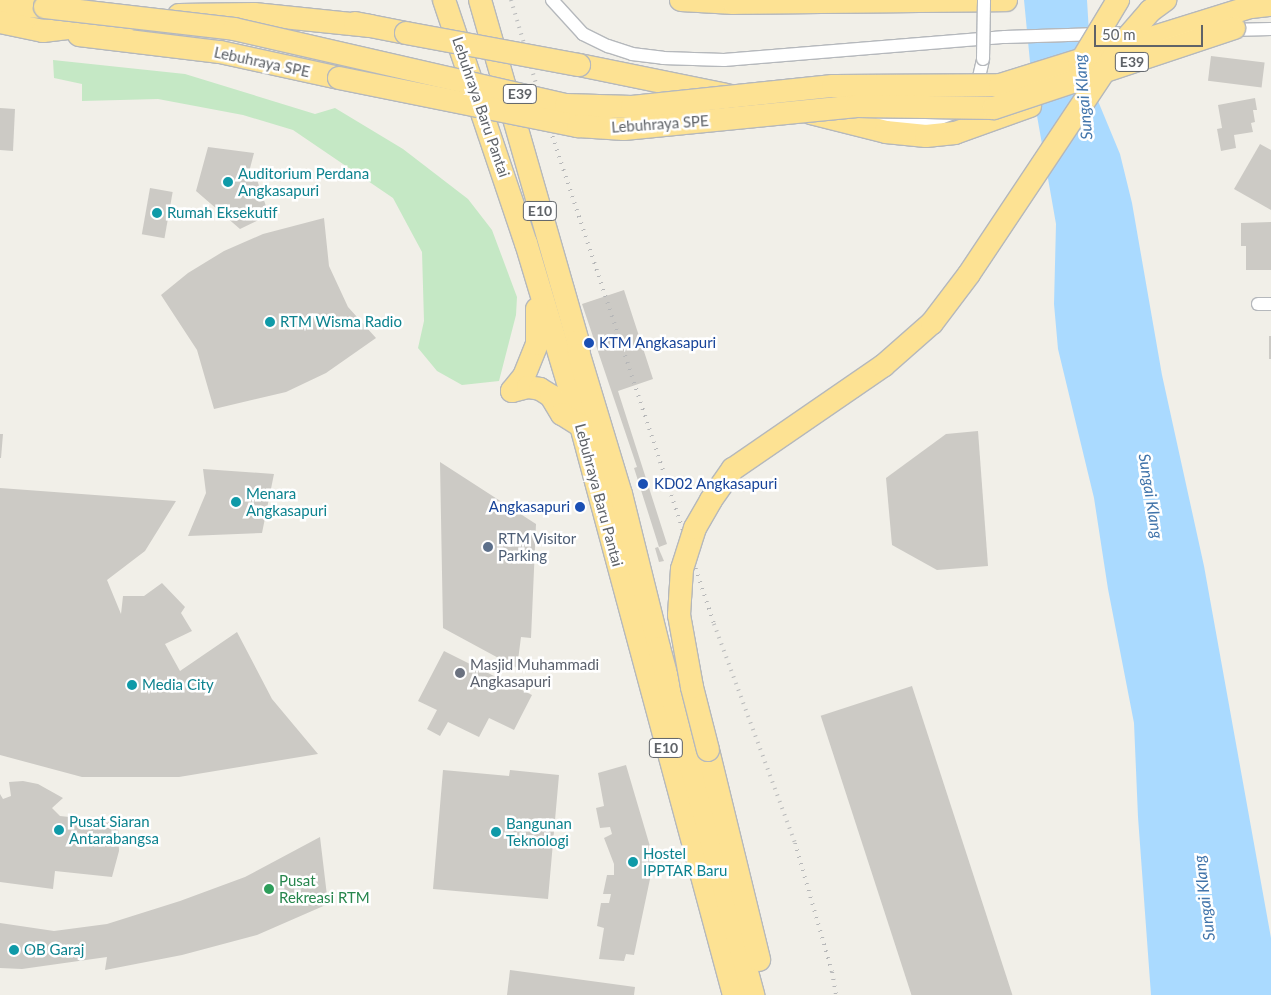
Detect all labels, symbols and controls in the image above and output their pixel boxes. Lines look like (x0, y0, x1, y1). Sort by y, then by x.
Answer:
scale bar (1096, 15, 1205, 47)
text: 50 m (1102, 25, 1136, 43)
street label: Lebuhraya Baru Pantai (449, 34, 513, 180)
street label: Lebuhraya SPE (212, 43, 312, 81)
road number: E39 (1114, 51, 1150, 74)
water label: Sungai Klang (1070, 53, 1096, 141)
road number: E39 (502, 82, 538, 106)
street label: Lebuhraya SPE (611, 112, 709, 136)
place label: Auditorium Perdana Angkasapuri (238, 164, 369, 199)
marker: Auditorium Perdana Angkasapuri (222, 176, 234, 188)
road number: E10 (522, 200, 558, 222)
place label: Rumah Eksekutif (167, 204, 278, 222)
marker: Rumah Eksekutif (151, 207, 163, 219)
place label: RTM Wisma Radio (280, 313, 402, 331)
marker: RTM Wisma Radio (264, 316, 276, 328)
place label: KTM Angkasapuri (599, 334, 717, 352)
marker: KTM Angkasapuri (583, 337, 595, 349)
street label: Lebuhraya Baru Pantai (571, 422, 627, 568)
water label: Sungai Klang (1135, 452, 1167, 540)
place label: KD02 Angkasapuri (654, 475, 778, 493)
marker: KD02 Angkasapuri (636, 477, 650, 491)
place label: Menara Angkasapuri (246, 484, 327, 519)
marker: Menara Angkasapuri (230, 496, 242, 508)
place label: Angkasapuri (489, 498, 570, 516)
marker: Angkasapuri (574, 501, 586, 513)
place label: RTM Visitor Parking (498, 529, 577, 564)
marker: RTM Visitor Parking (482, 541, 494, 553)
place label: Masjid Muhammadi Angkasapuri (470, 655, 599, 690)
marker: Masjid Muhammadi Angkasapuri (454, 667, 466, 679)
place label: Media City (142, 676, 214, 694)
marker: Media City (126, 679, 138, 691)
road number: E10 (648, 736, 684, 760)
place label: Pusat Siaran Antarabangsa (69, 812, 159, 847)
place label: Bangunan Teknologi (506, 814, 572, 849)
marker: Pusat Siaran Antarabangsa (53, 824, 65, 836)
marker: Bangunan Teknologi (490, 826, 502, 838)
place label: Hostel IPPTAR Baru (643, 844, 727, 879)
water label: Sungai Klang (1189, 854, 1219, 942)
marker: Hostel IPPTAR Baru (627, 856, 639, 868)
place label: Pusat Rekreasi RTM (279, 871, 370, 906)
marker: Pusat Rekreasi RTM (263, 883, 275, 895)
place label: OB Garaj (24, 941, 84, 959)
marker: OB Garaj (8, 944, 20, 956)

